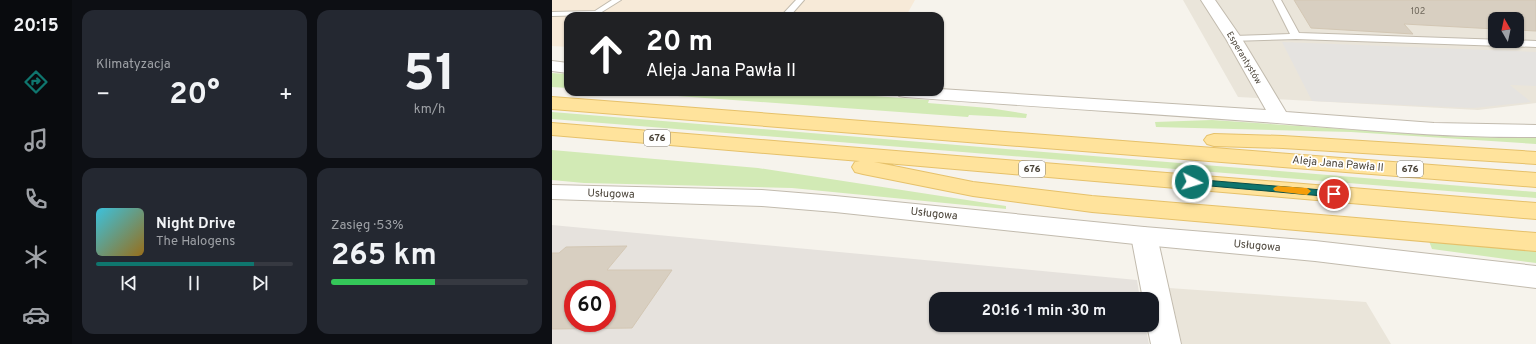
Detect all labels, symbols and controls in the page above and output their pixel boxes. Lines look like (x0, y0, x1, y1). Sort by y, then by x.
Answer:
house number: 102 (1411, 6, 1425, 17)
north arrow (1488, 12, 1524, 48)
map controls (1488, 12, 1524, 48)
text: 20:15 (13, 15, 59, 38)
text: 20 m (646, 25, 713, 61)
icon: ahead (580, 28, 632, 80)
street label: Esperantystów (1224, 30, 1264, 87)
text: 51 (403, 43, 456, 109)
text: Klimatyzacja (96, 57, 171, 73)
text: Aleja Jana Pawła II (646, 60, 796, 83)
icon: directions (22, 68, 50, 96)
text: 20° (169, 77, 220, 114)
text: − (96, 82, 110, 109)
text: + (279, 82, 293, 109)
text: km/h (414, 102, 445, 118)
icon: music (22, 126, 50, 154)
road number: 676 (644, 130, 670, 146)
street label: Aleja Jana Pawła II (1292, 153, 1384, 175)
road number: 676 (1019, 161, 1045, 177)
position arrow (1171, 161, 1213, 203)
road number: 676 (1397, 161, 1423, 177)
pin (1317, 177, 1351, 211)
icon: arrive (1323, 183, 1345, 205)
icon: phone (22, 185, 50, 213)
street label: Usługowa (587, 186, 635, 202)
street label: Usługowa (910, 205, 958, 223)
text: Night Drive (156, 215, 236, 234)
text: Zasięg · 53% (331, 218, 404, 234)
text: The Halogens (156, 234, 235, 250)
street label: Usługowa (1233, 237, 1281, 255)
text: 265 km (331, 238, 437, 275)
icon: climate (22, 243, 50, 271)
icon: previous (118, 272, 140, 294)
icon: pause (183, 272, 205, 294)
icon: next (249, 272, 271, 294)
speed limit sign: 60 (564, 280, 616, 332)
icon: car (22, 301, 50, 329)
text: 20:16 · 1 min · 30 m (982, 302, 1106, 321)

